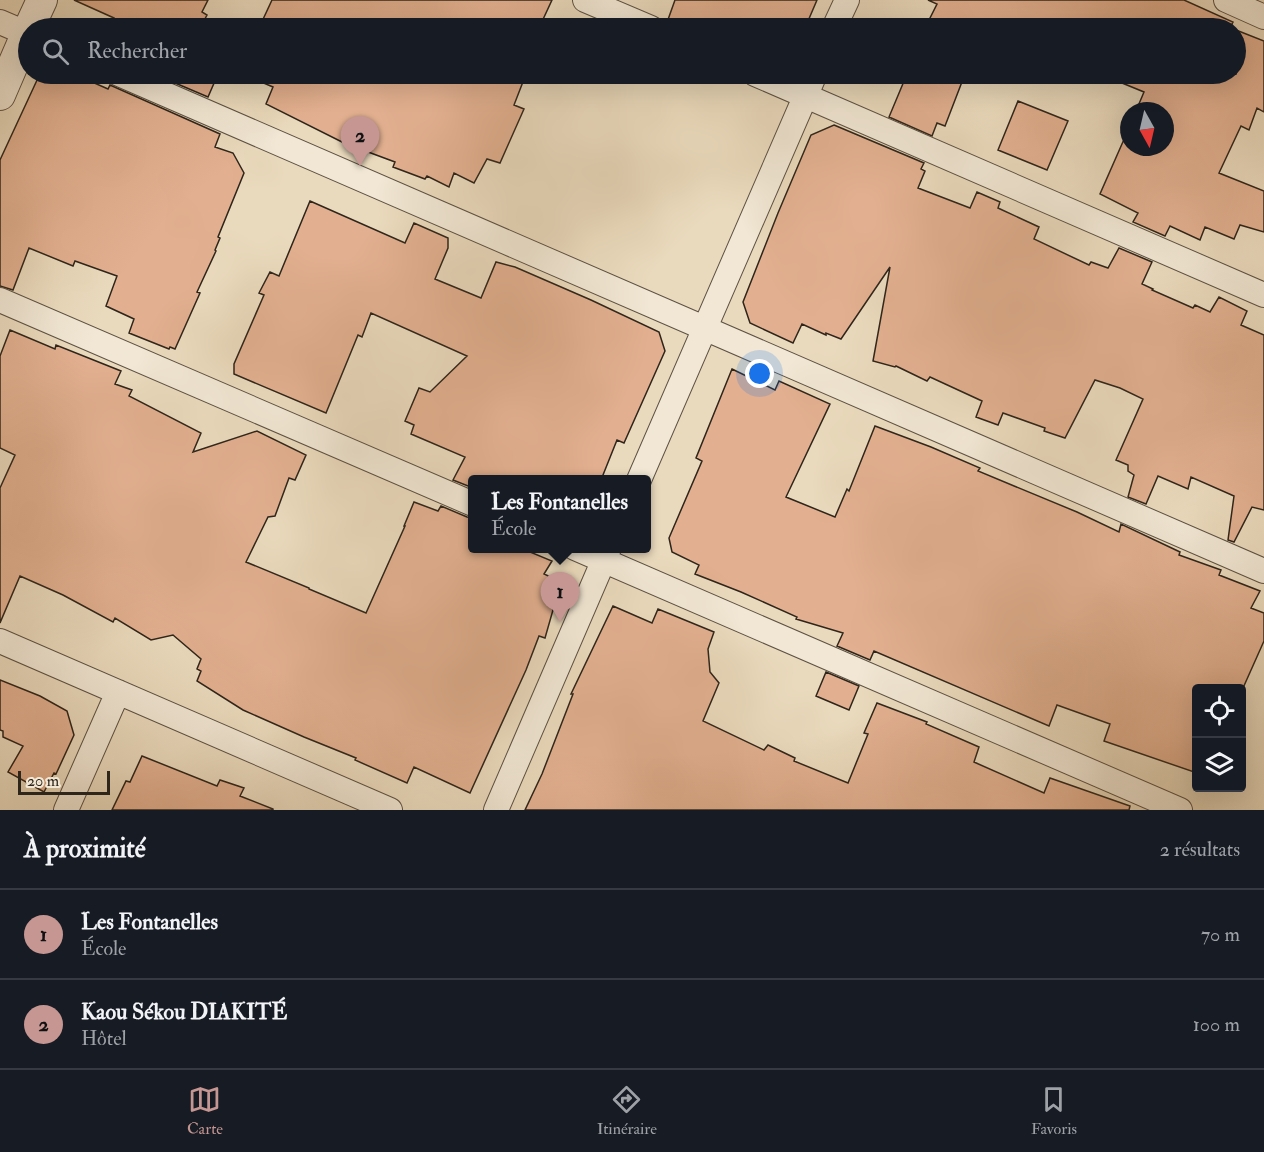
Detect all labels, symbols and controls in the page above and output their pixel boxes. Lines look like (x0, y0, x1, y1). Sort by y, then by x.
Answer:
search box (18, 18, 1246, 84)
icon: search (39, 35, 72, 68)
text: Rechercher (87, 37, 187, 65)
north arrow (1120, 102, 1174, 156)
pin: 2 (340, 116, 380, 166)
your location (745, 359, 774, 388)
popup (468, 475, 651, 553)
text: Les Fontanelles (491, 488, 628, 516)
text: École (491, 516, 536, 541)
pin: 1 (540, 572, 580, 622)
map controls (1192, 684, 1246, 792)
button: locate (1192, 684, 1246, 738)
button: layers (1192, 738, 1246, 792)
scale bar (18, 768, 110, 796)
text: 20 m (27, 771, 59, 791)
text: À proximité (24, 833, 146, 865)
text: 2 résultats (1160, 837, 1240, 862)
text: Les Fontanelles (81, 908, 218, 936)
text: 1 (40, 922, 47, 947)
text: 70 m (1201, 922, 1240, 947)
text: École (81, 936, 126, 961)
text: Kaou Sékou DIAKITÉ (81, 998, 287, 1026)
text: 2 (38, 1012, 49, 1037)
text: 100 m (1193, 1012, 1240, 1037)
text: Hôtel (81, 1026, 127, 1051)
tab: Carte (187, 1083, 223, 1139)
tab: Itinéraire (597, 1083, 657, 1139)
tab: Favoris (1031, 1083, 1077, 1139)

